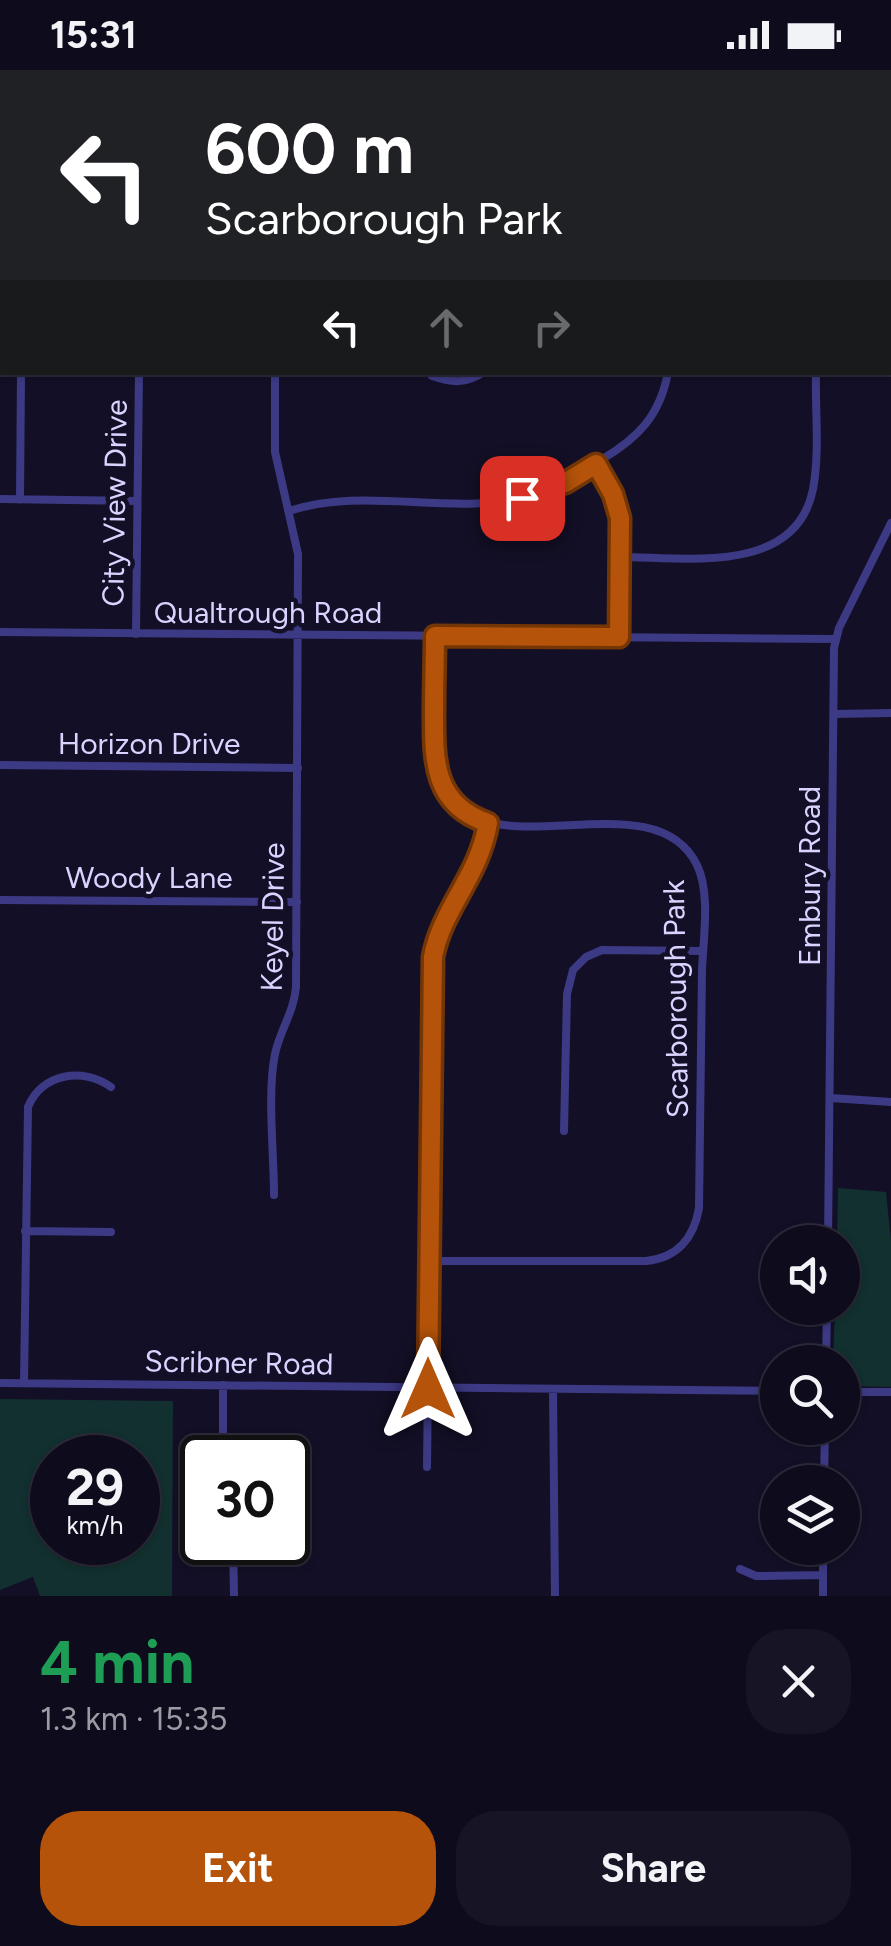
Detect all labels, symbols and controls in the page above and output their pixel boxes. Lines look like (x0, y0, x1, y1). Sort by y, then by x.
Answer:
text: 15:31 (50, 12, 137, 58)
text: 600 m (205, 106, 414, 191)
icon: left (40, 110, 170, 240)
text: Scarborough Park (205, 191, 562, 245)
icon: left (314, 300, 369, 355)
icon: ahead (419, 300, 474, 355)
icon: right (524, 300, 579, 355)
street label: City View Drive (94, 399, 135, 607)
pin (480, 456, 565, 541)
icon: arrive (495, 471, 550, 526)
street label: Qualtrough Road (154, 594, 382, 631)
street label: Horizon Drive (58, 725, 240, 762)
street label: Embury Road (791, 786, 828, 966)
street label: Keyel Drive (253, 842, 292, 992)
street label: Woody Lane (65, 859, 233, 896)
street label: Scarborough Park (655, 879, 696, 1118)
map controls (760, 1225, 860, 1565)
button: sound (760, 1225, 860, 1325)
position arrow (376, 1337, 480, 1441)
street label: Scribner Road (144, 1342, 334, 1383)
button: search (760, 1345, 860, 1445)
speed limit sign: 30 (180, 1435, 310, 1565)
text: 29 (66, 1457, 124, 1518)
button: layers (760, 1465, 860, 1565)
text: km/h (66, 1510, 124, 1540)
text: 4 min (40, 1626, 194, 1698)
button: close (746, 1629, 851, 1734)
text: 1.3 km · 15:35 (40, 1700, 227, 1738)
button: Exit (40, 1811, 436, 1926)
button: Share (456, 1811, 851, 1926)

